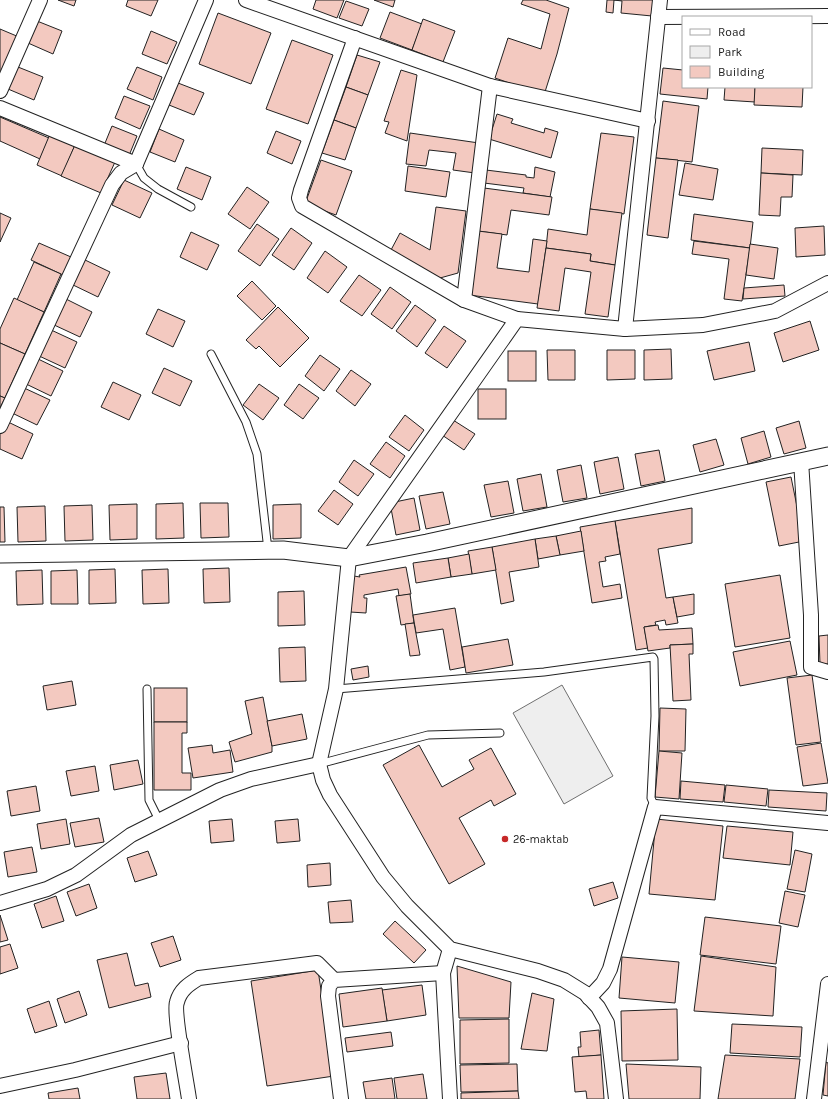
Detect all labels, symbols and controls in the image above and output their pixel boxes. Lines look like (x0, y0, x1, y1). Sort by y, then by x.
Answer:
legend (682, 16, 812, 88)
text: Road (718, 25, 746, 39)
text: Park (718, 45, 743, 59)
text: Building (718, 65, 765, 79)
place label: 26-maktab (513, 833, 569, 846)
marker: 26-maktab (500, 834, 510, 844)

